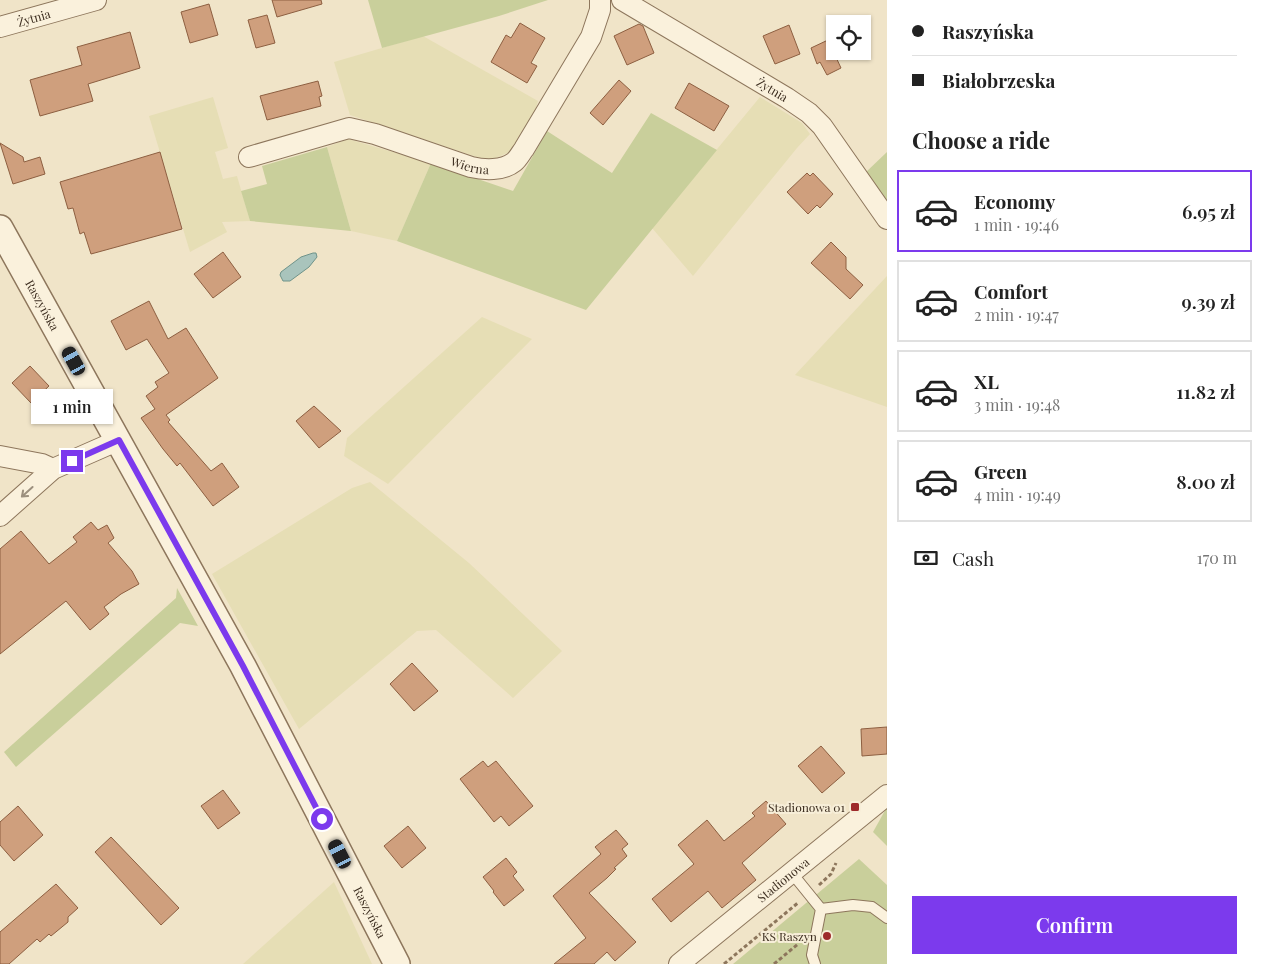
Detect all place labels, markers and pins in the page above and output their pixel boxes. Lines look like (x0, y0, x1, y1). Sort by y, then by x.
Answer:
place label: Stadionowa 01 (768, 799, 846, 815)
marker: Stadionowa 01 (849, 801, 861, 813)
place label: KS Raszyn (762, 928, 817, 944)
marker: KS Raszyn (821, 930, 833, 942)

